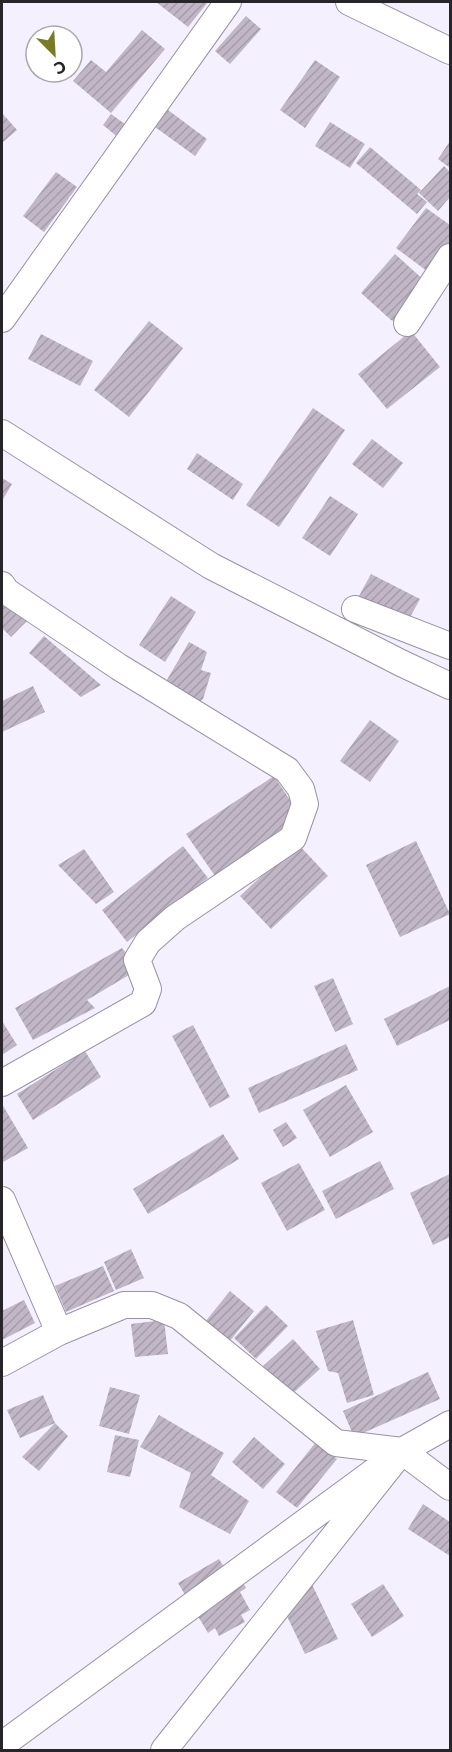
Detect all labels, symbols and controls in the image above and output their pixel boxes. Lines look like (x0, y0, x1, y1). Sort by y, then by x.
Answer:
north arrow (24, 24, 84, 84)
text: С (51, 57, 69, 79)

